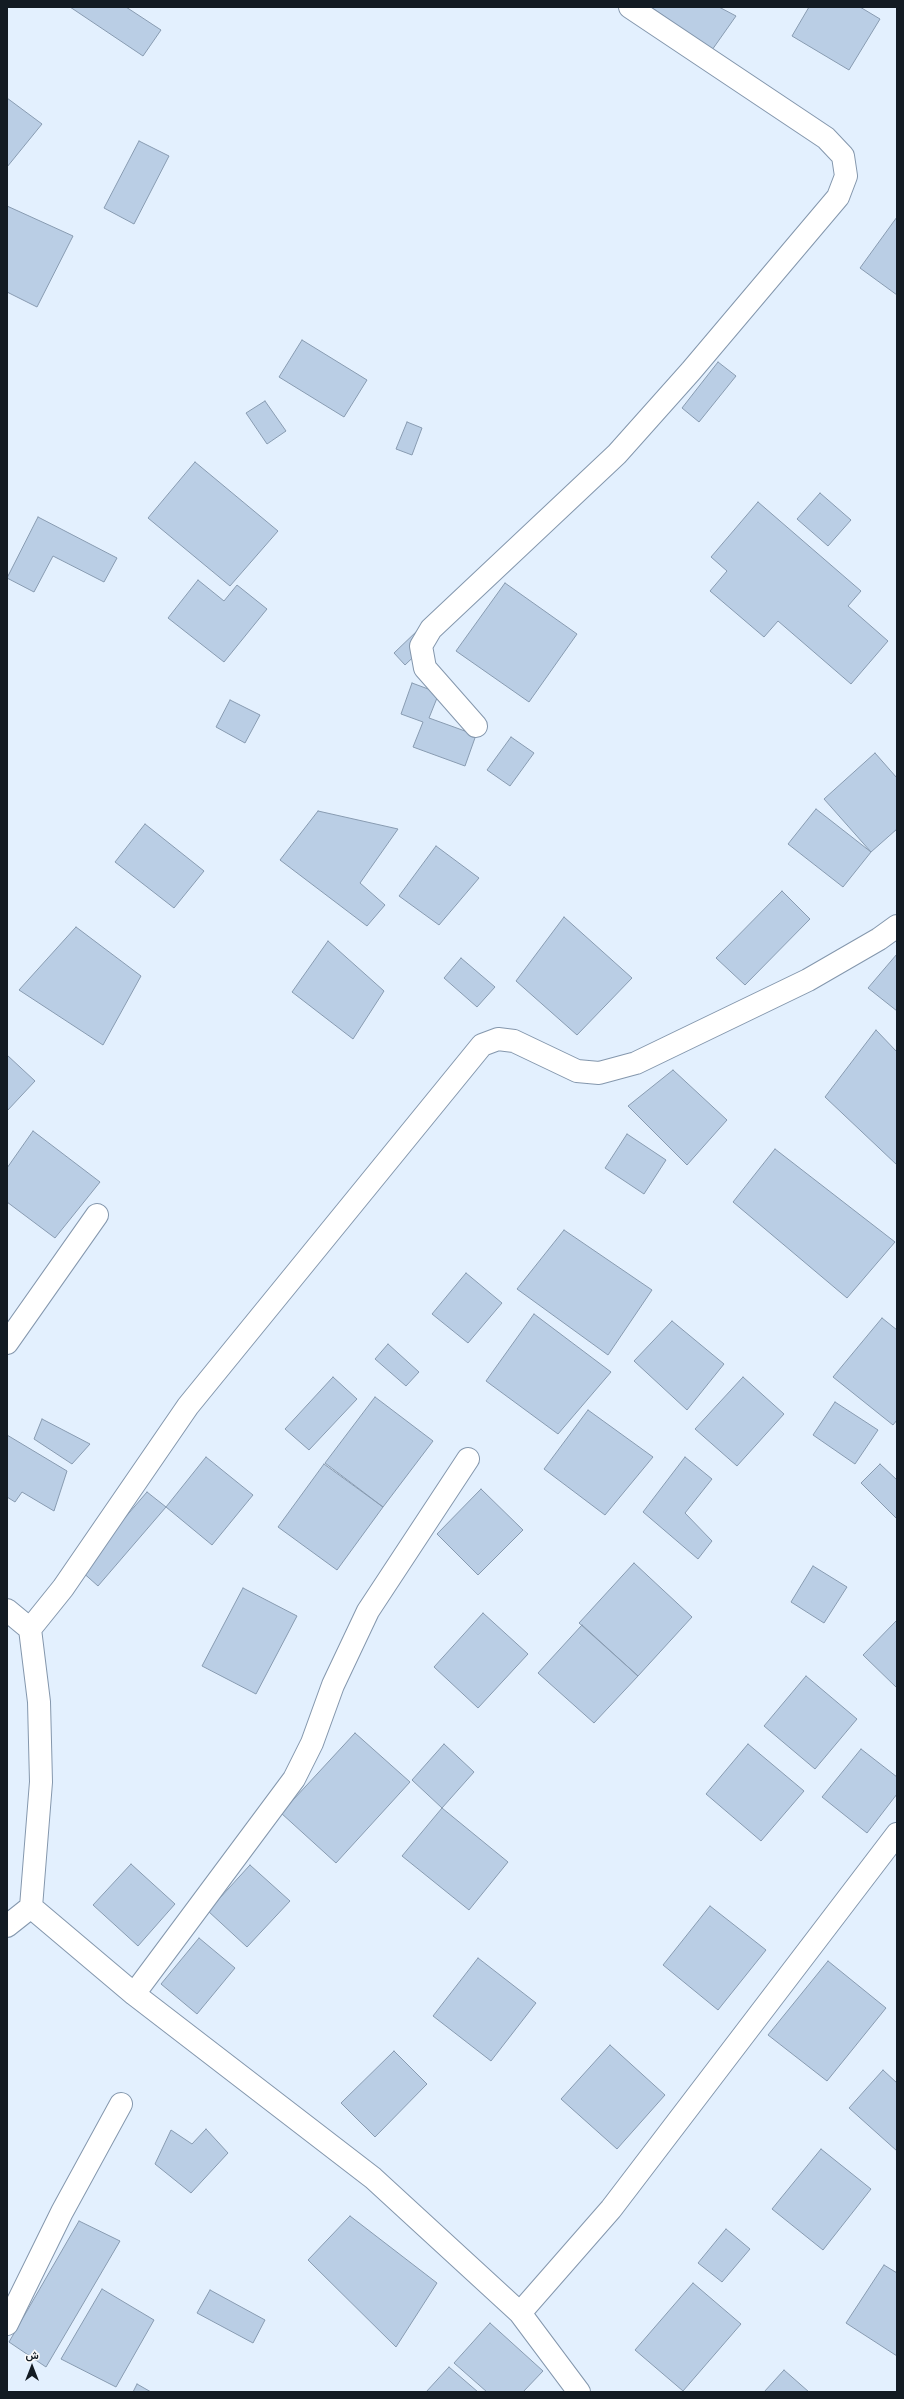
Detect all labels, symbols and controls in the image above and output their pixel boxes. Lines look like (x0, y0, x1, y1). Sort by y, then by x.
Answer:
north arrow (12, 2347, 52, 2387)
text: ش (25, 2348, 39, 2361)

